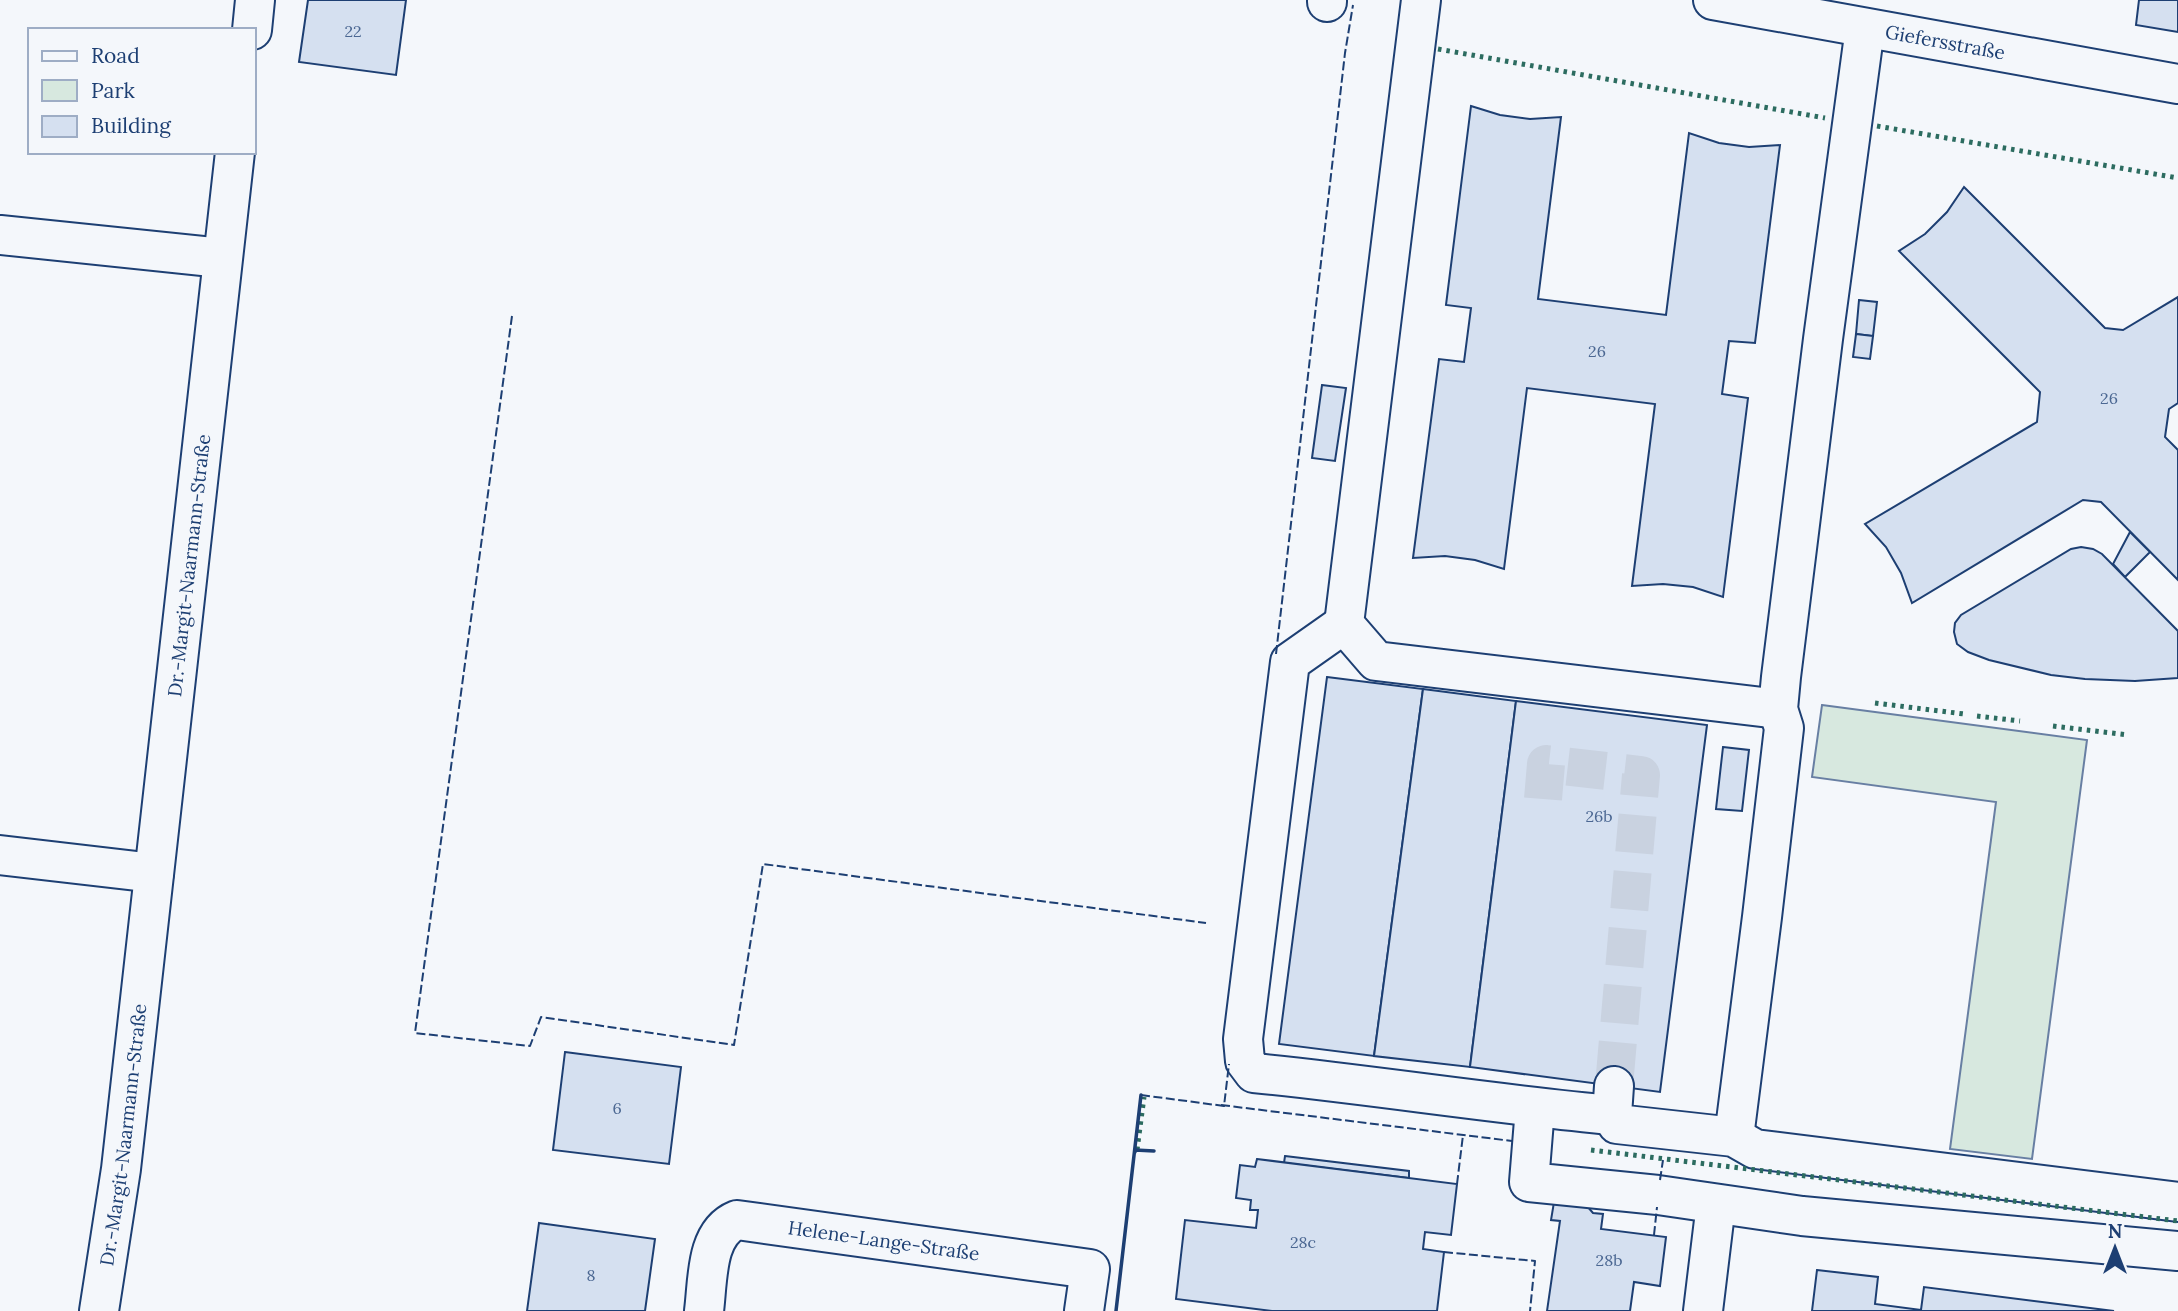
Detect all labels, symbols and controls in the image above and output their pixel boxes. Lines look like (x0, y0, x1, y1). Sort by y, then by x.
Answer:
street label: Giefersstraße (1883, 19, 2007, 65)
house number: 22 (344, 21, 362, 41)
legend (28, 28, 256, 154)
text: Road (91, 42, 140, 69)
text: Park (91, 77, 135, 104)
text: Building (91, 112, 171, 139)
house number: 26 (1588, 341, 1606, 361)
house number: 26 (2100, 388, 2118, 408)
street label: Dr.-Margit-Naarmann-Straße (162, 433, 215, 698)
house number: 26b (1585, 806, 1613, 826)
street label: Dr.-Margit-Naarmann-Straße (94, 1002, 151, 1267)
house number: 6 (612, 1098, 622, 1118)
north arrow (2080, 1213, 2150, 1283)
street label: Helene-Lange-Straße (787, 1215, 981, 1266)
text: N (2108, 1219, 2123, 1243)
house number: 28c (1290, 1232, 1316, 1252)
house number: 28b (1596, 1250, 1622, 1270)
house number: 8 (587, 1265, 596, 1285)

